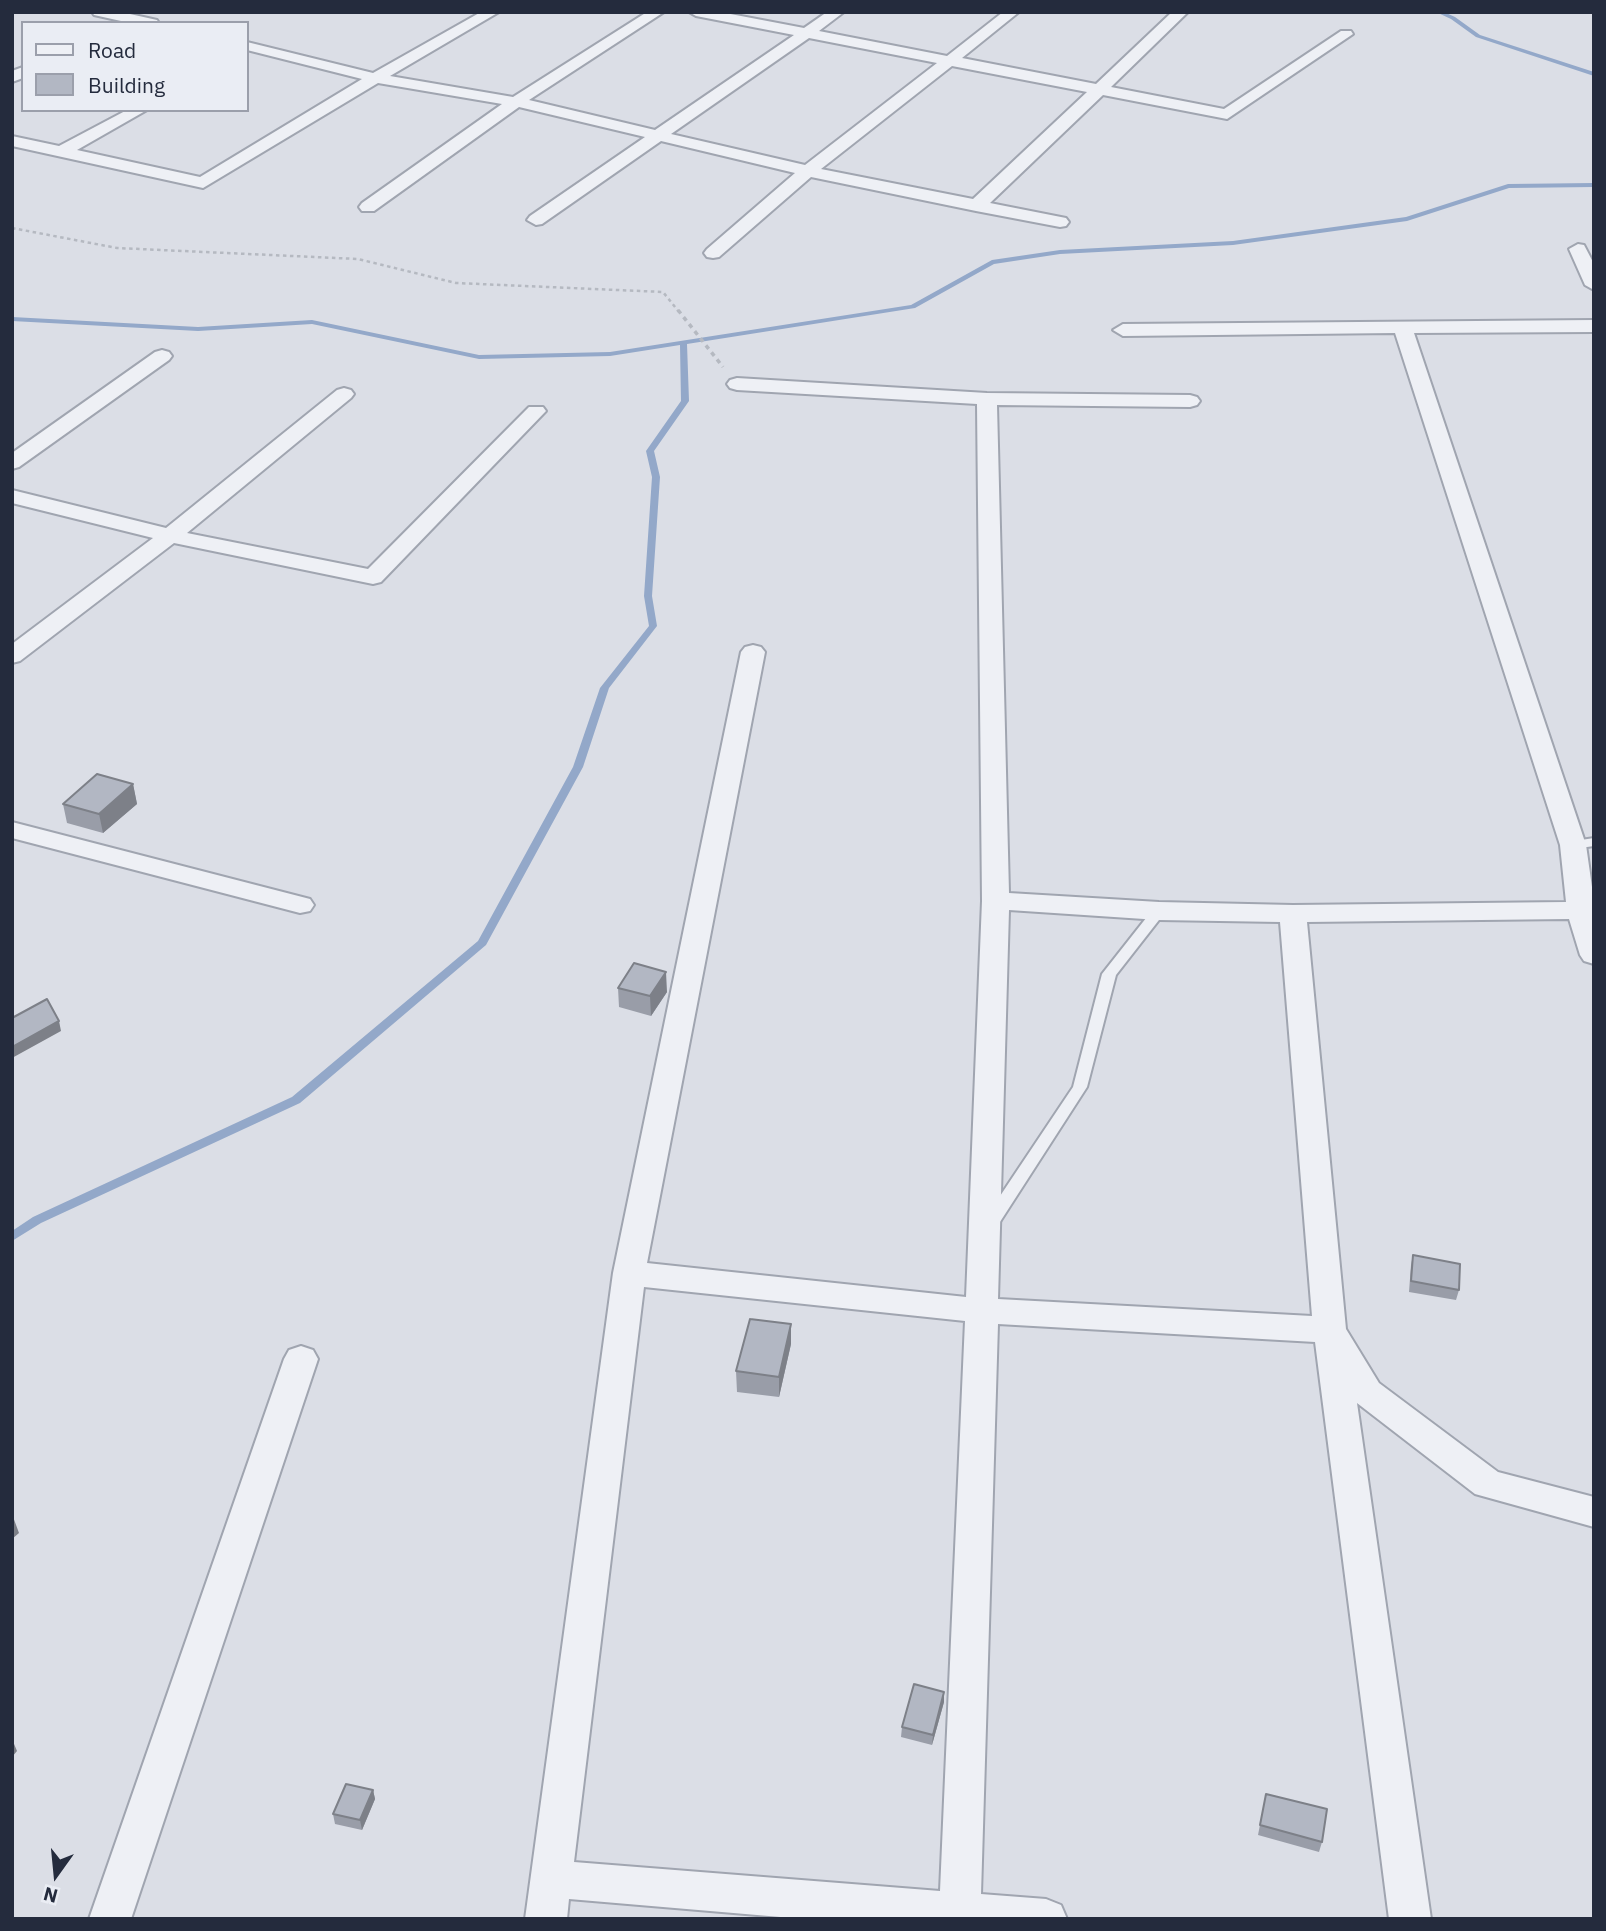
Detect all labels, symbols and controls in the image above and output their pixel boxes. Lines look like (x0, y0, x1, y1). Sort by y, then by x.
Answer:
legend (21, 21, 248, 112)
text: Road (88, 36, 136, 64)
text: Building (88, 71, 165, 99)
north arrow (21, 1840, 91, 1910)
text: N (41, 1882, 60, 1909)

